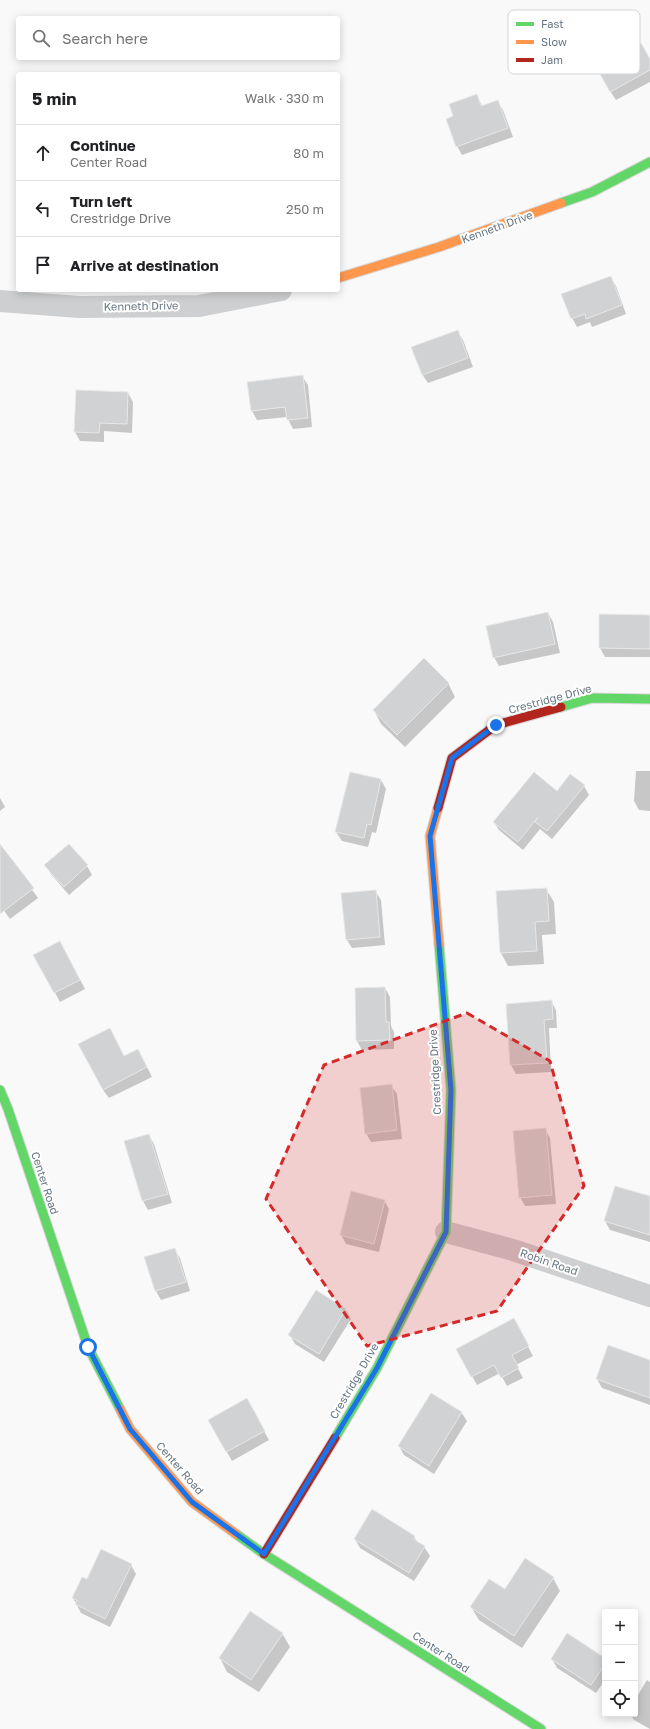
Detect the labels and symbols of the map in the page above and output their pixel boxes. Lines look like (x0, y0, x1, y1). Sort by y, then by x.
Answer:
legend (508, 10, 640, 74)
text: Fast (541, 17, 564, 30)
text: Slow (541, 35, 567, 48)
text: Jam (541, 53, 563, 66)
street label: Kenneth Drive (459, 208, 534, 245)
street label: Kenneth Drive (103, 298, 179, 313)
street label: Crestridge Drive (507, 681, 593, 716)
route end (487, 716, 505, 734)
street label: Crestridge Drive (426, 1029, 443, 1115)
street label: Center Road (29, 1150, 62, 1216)
street label: Robin Road (519, 1246, 580, 1277)
route start (79, 1338, 97, 1356)
street label: Crestridge Drive (327, 1341, 381, 1421)
street label: Center Road (154, 1439, 207, 1497)
street label: Center Road (410, 1628, 472, 1675)

